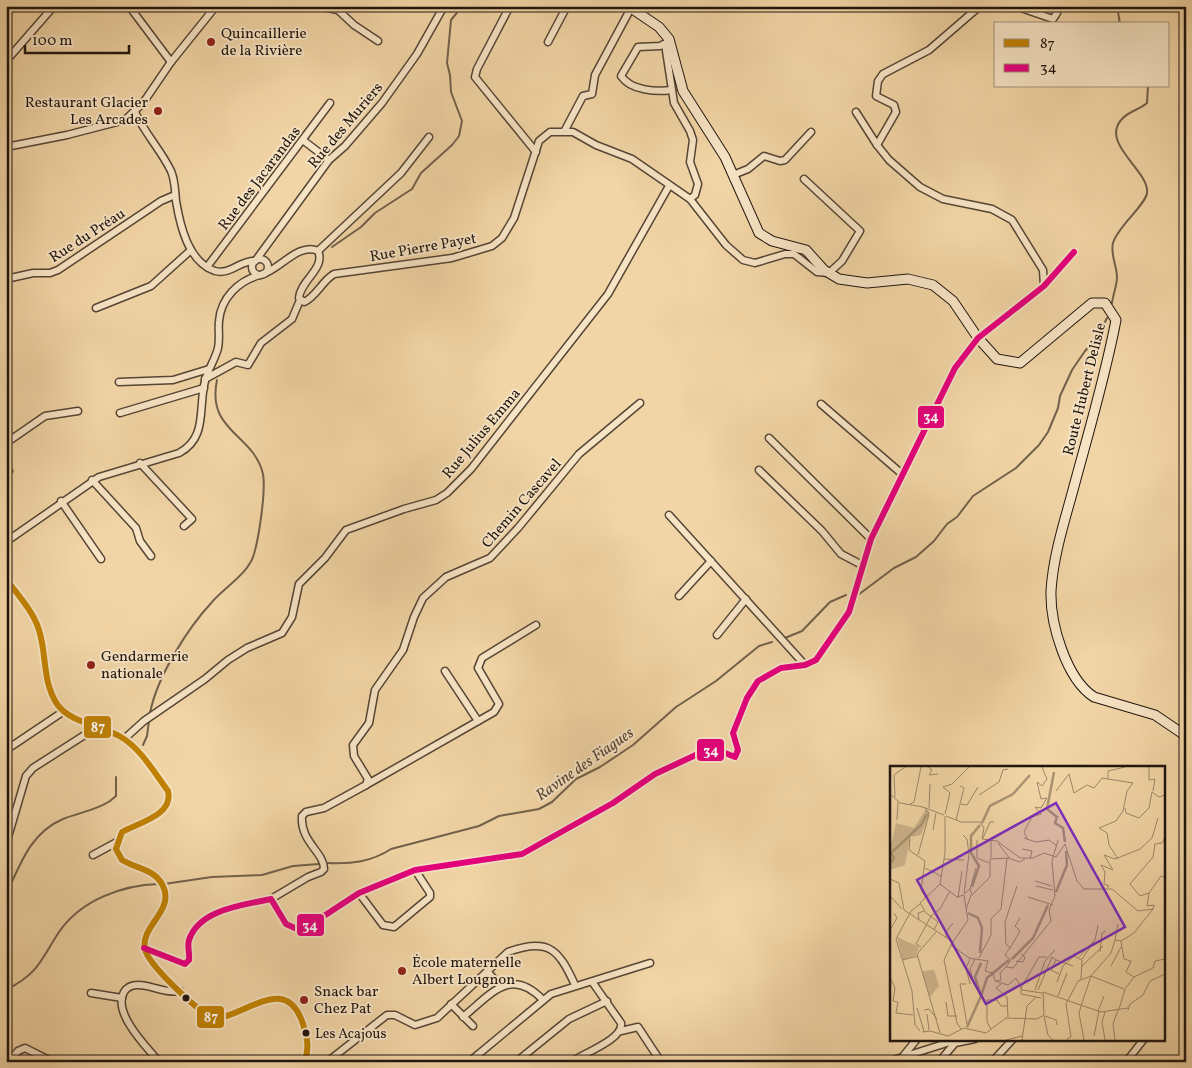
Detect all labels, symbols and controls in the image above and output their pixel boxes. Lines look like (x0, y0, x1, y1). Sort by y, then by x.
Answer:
scale bar (25, 22, 129, 54)
legend (994, 22, 1170, 88)
place label: Quincaillerie de la Rivière (221, 24, 307, 62)
text: 100 m (32, 31, 72, 52)
text: 87 (1040, 34, 1055, 55)
marker: Quincaillerie de la Rivière (205, 36, 217, 48)
text: 34 (1040, 58, 1057, 79)
street label: Rue des Muriers (304, 78, 388, 174)
place label: Restaurant Glacier Les Arcades (25, 93, 148, 131)
marker: Restaurant Glacier Les Arcades (152, 105, 164, 117)
street label: Rue des Jacarandas (214, 122, 306, 235)
street label: Rue du Préau (46, 204, 130, 269)
street label: Rue Pierre Payet (368, 229, 478, 268)
street label: Route Hubert Delisle (1059, 321, 1112, 458)
street label: Rue Julius Emma (438, 384, 526, 484)
line badge: 34 (917, 405, 945, 429)
text: 34 (923, 408, 939, 427)
street label: Chemin Cascavel (477, 455, 567, 553)
place label: Gendarmerie nationale (101, 647, 189, 685)
marker: Gendarmerie nationale (85, 659, 97, 671)
line badge: 87 (83, 715, 112, 739)
text: 87 (91, 719, 105, 738)
water label: Ravine des Fiagues (532, 723, 639, 807)
line badge: 34 (696, 738, 725, 762)
text: 34 (703, 742, 719, 761)
inset map (890, 766, 1164, 1040)
line badge: 34 (296, 913, 325, 937)
text: 34 (302, 917, 318, 936)
place label: École maternelle Albert Lougnon (412, 953, 521, 991)
marker: École maternelle Albert Lougnon (396, 965, 408, 977)
place label: Snack bar Chez Pat (314, 982, 378, 1020)
unlabelled marker (181, 993, 191, 1003)
marker: Snack bar Chez Pat (298, 994, 310, 1006)
line badge: 87 (196, 1005, 225, 1029)
text: 87 (204, 1009, 218, 1028)
place label: Les Acajous (315, 1025, 386, 1044)
marker: Les Acajous (301, 1028, 311, 1038)

